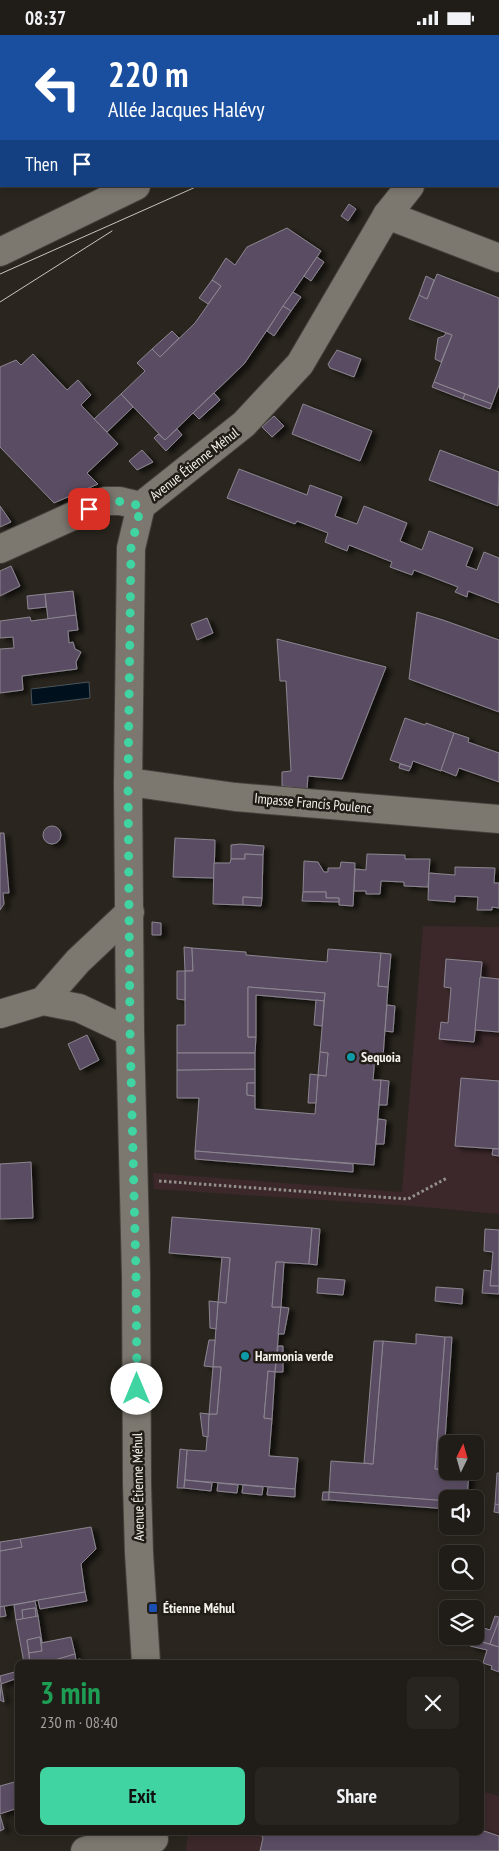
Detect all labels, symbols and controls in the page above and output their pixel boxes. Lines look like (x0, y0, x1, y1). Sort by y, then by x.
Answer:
text: 08:37 (25, 6, 66, 30)
text: 220 m (108, 51, 189, 97)
icon: left (25, 55, 90, 120)
text: Allée Jacques Halévy (108, 95, 265, 123)
icon: arrive (68, 150, 96, 178)
text: Then (25, 152, 58, 176)
street label: Avenue Étienne Méhul (146, 423, 243, 504)
pin (68, 488, 110, 530)
icon: arrive (75, 495, 103, 523)
street label: Impasse Francis Poulenc (254, 789, 372, 817)
place label: Sequoia (361, 1048, 401, 1066)
marker: Sequoia (345, 1051, 357, 1063)
place label: Harmonia verde (255, 1347, 334, 1365)
marker: Harmonia verde (239, 1350, 251, 1362)
position arrow (110, 1362, 162, 1414)
street label: Avenue Étienne Méhul (128, 1432, 148, 1541)
north arrow (439, 1435, 484, 1480)
map controls (439, 1435, 484, 1645)
button: sound (439, 1490, 484, 1535)
button: search (439, 1545, 484, 1590)
place label: Étienne Méhul (163, 1599, 235, 1617)
button: layers (439, 1600, 484, 1645)
marker: Étienne Méhul (147, 1602, 159, 1614)
text: 3 min (40, 1673, 101, 1712)
button: close (407, 1677, 459, 1729)
text: 230 m · 08:40 (40, 1712, 118, 1732)
button: Exit (40, 1767, 245, 1825)
button: Share (255, 1767, 459, 1825)

